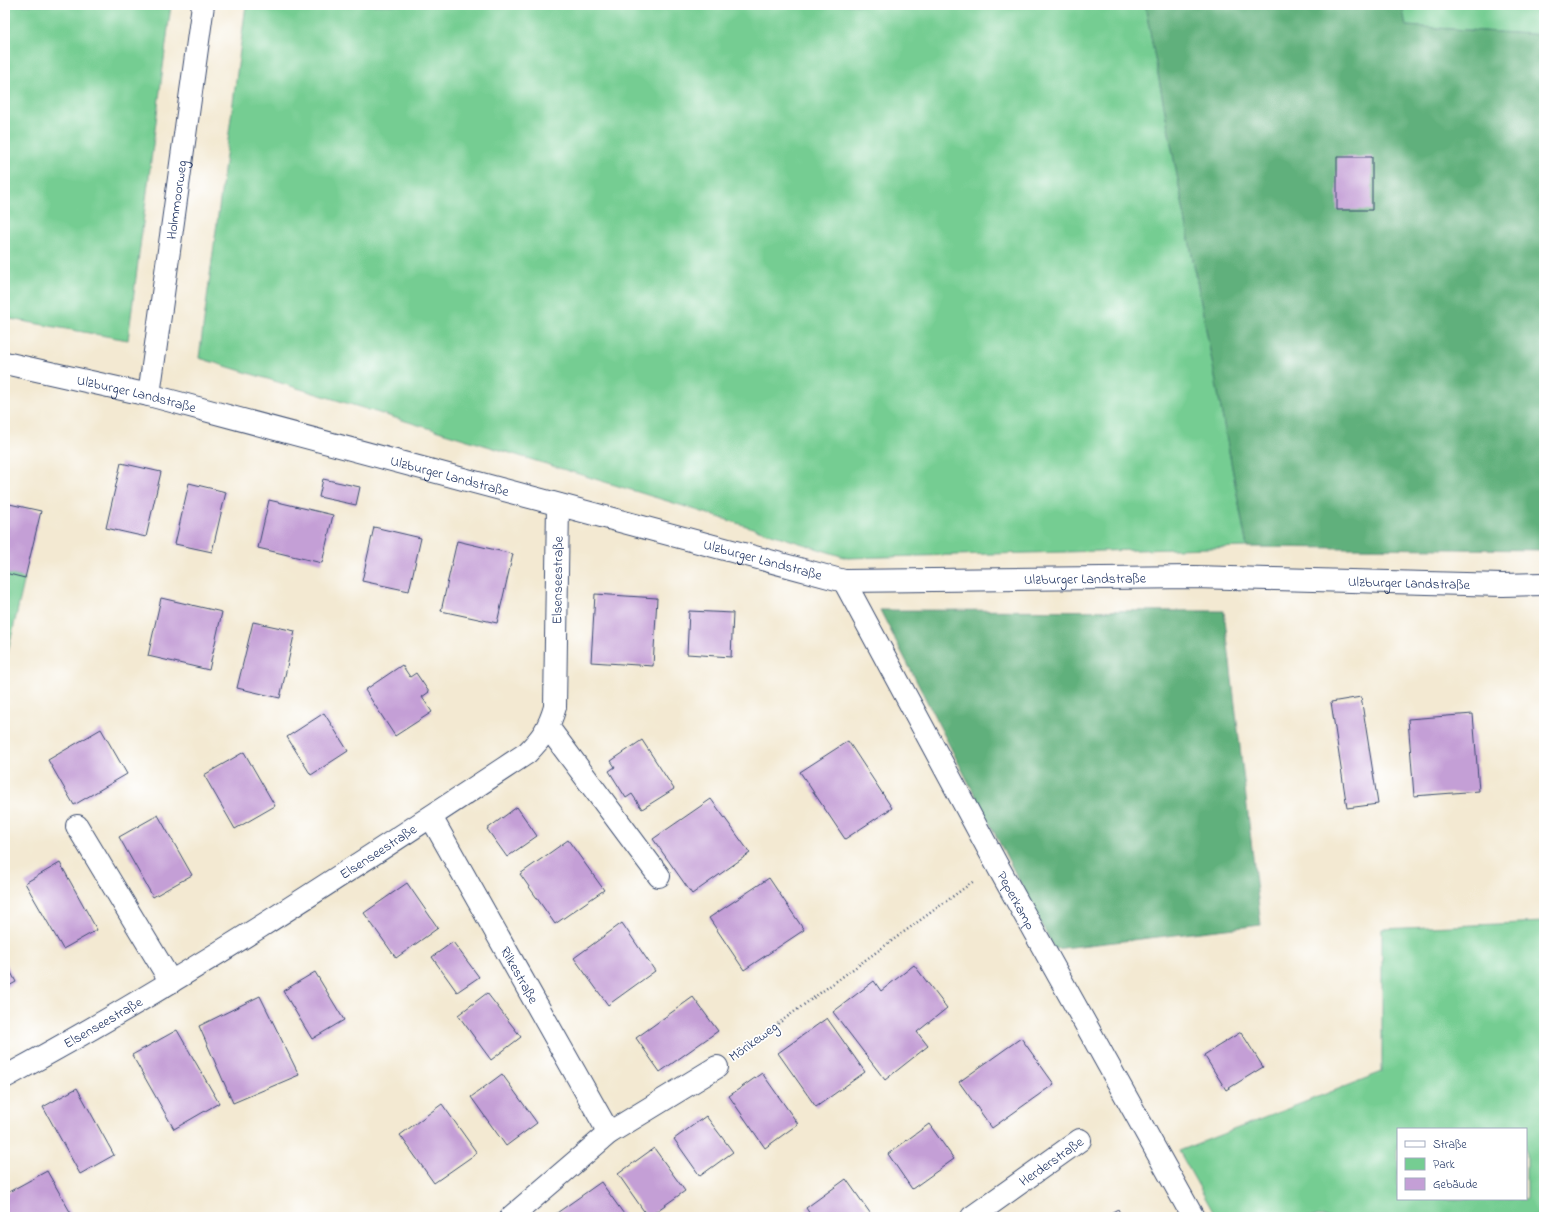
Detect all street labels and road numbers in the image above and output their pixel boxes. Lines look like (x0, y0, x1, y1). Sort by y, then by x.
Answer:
street label: Holmmoorweg (162, 159, 194, 241)
street label: Ulzburger Landstraße (75, 370, 199, 419)
street label: Ulzburger Landstraße (388, 451, 512, 503)
street label: Elsenseestraße (547, 535, 570, 624)
street label: Ulzburger Landstraße (701, 535, 825, 587)
street label: Ulzburger Landstraße (1024, 569, 1147, 592)
street label: Ulzburger Landstraße (1348, 572, 1471, 596)
street label: Elsenseestraße (336, 819, 422, 885)
street label: Peperkamp (991, 868, 1040, 934)
street label: Rilkestraße (494, 943, 543, 1008)
street label: Elsenseestraße (60, 992, 148, 1055)
street label: Mörikeweg (725, 1017, 784, 1068)
street label: Herderstraße (1015, 1132, 1089, 1192)

